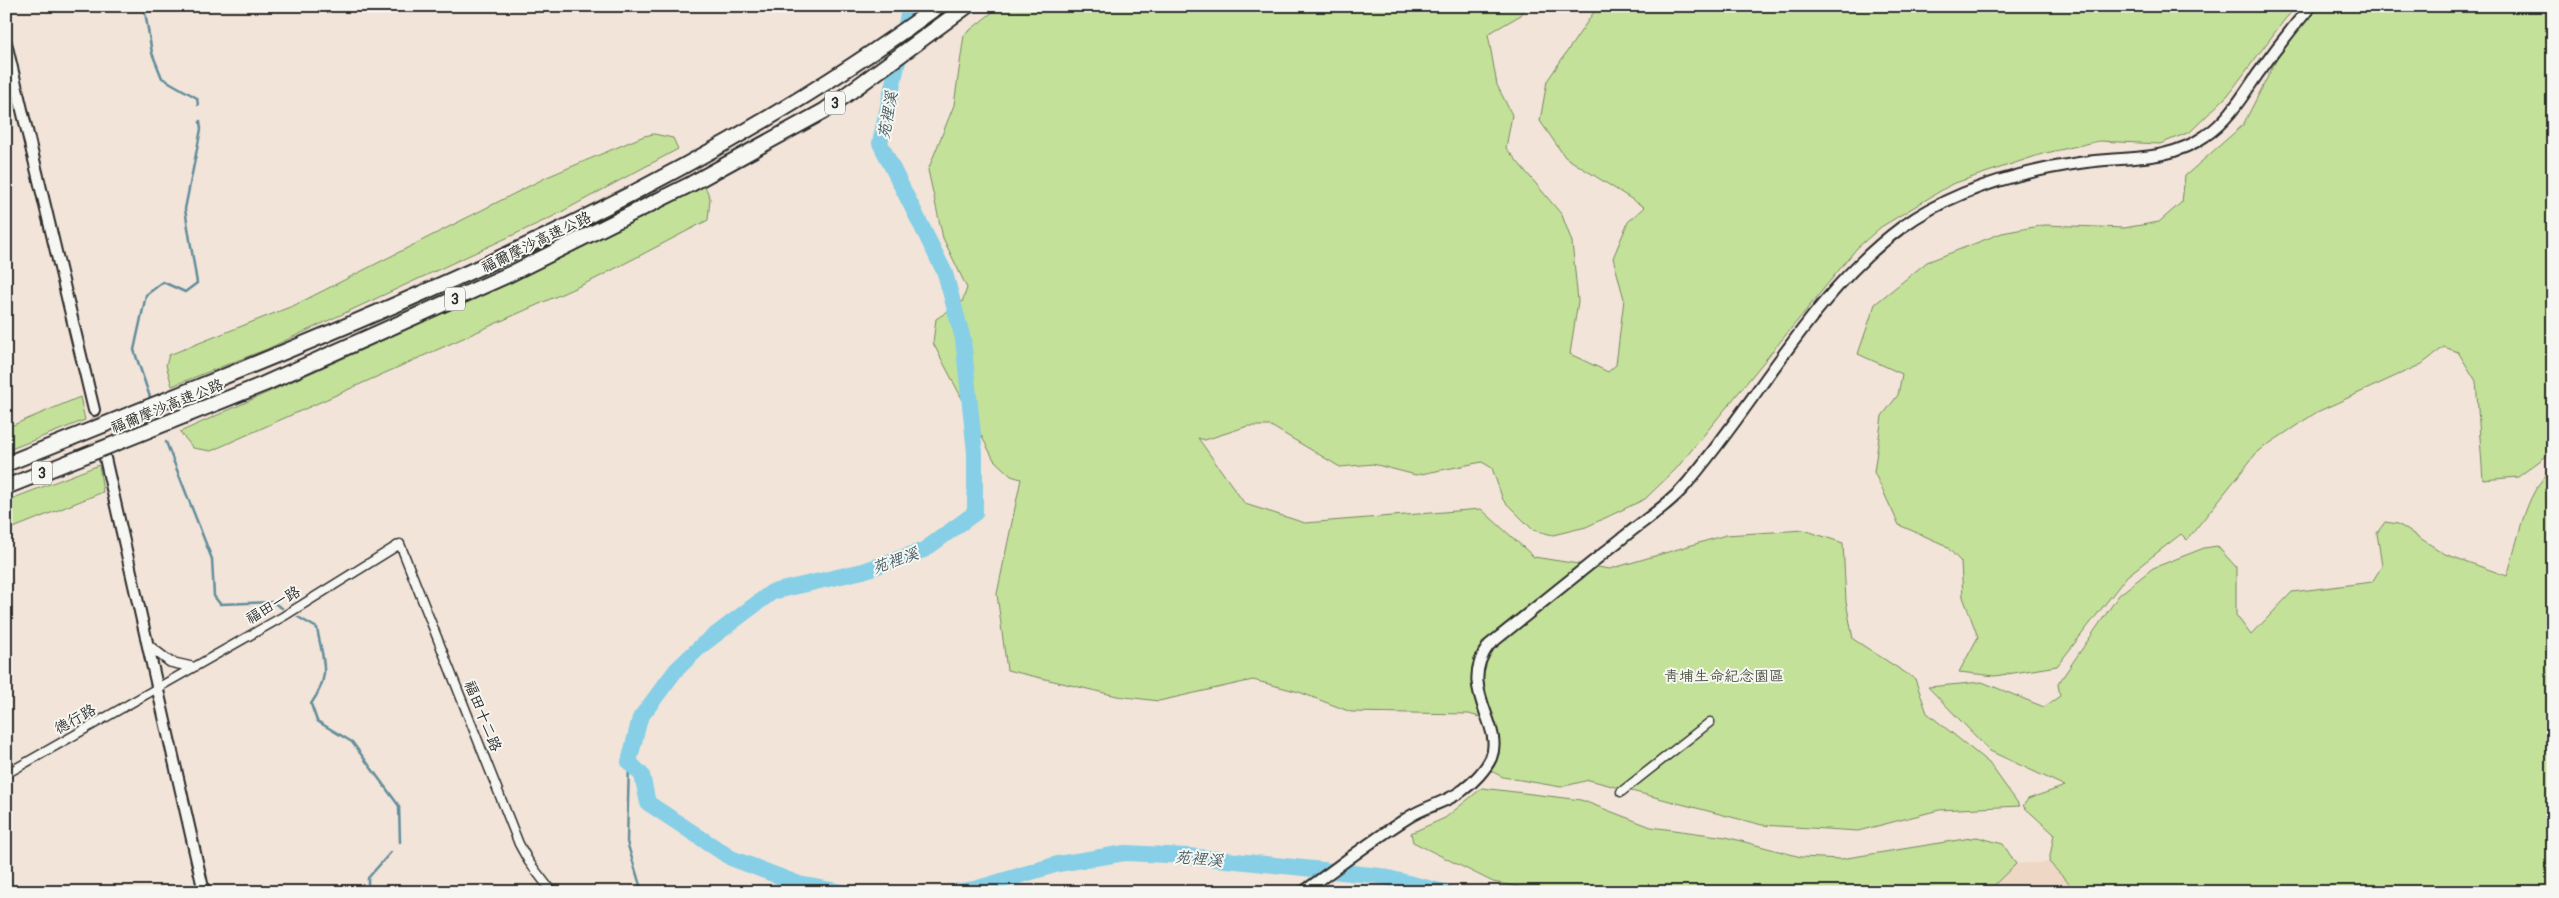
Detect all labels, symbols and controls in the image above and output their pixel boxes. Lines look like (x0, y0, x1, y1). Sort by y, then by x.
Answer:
water label: 苑裡溪 (874, 89, 902, 141)
road number: 3 (825, 92, 845, 115)
street label: 福爾摩沙高速公路 (478, 208, 594, 277)
road number: 3 (445, 288, 465, 310)
street label: 福爾摩沙高速公路 (108, 375, 226, 438)
road number: 3 (32, 462, 52, 484)
water label: 苑裡溪 (869, 543, 922, 579)
street label: 福田一路 (243, 582, 304, 629)
park label: 青埔生命紀念園區 (1664, 667, 1784, 686)
street label: 福田十二路 (460, 678, 505, 755)
street label: 德行路 (51, 700, 100, 739)
water label: 苑裡溪 (1174, 847, 1225, 871)

